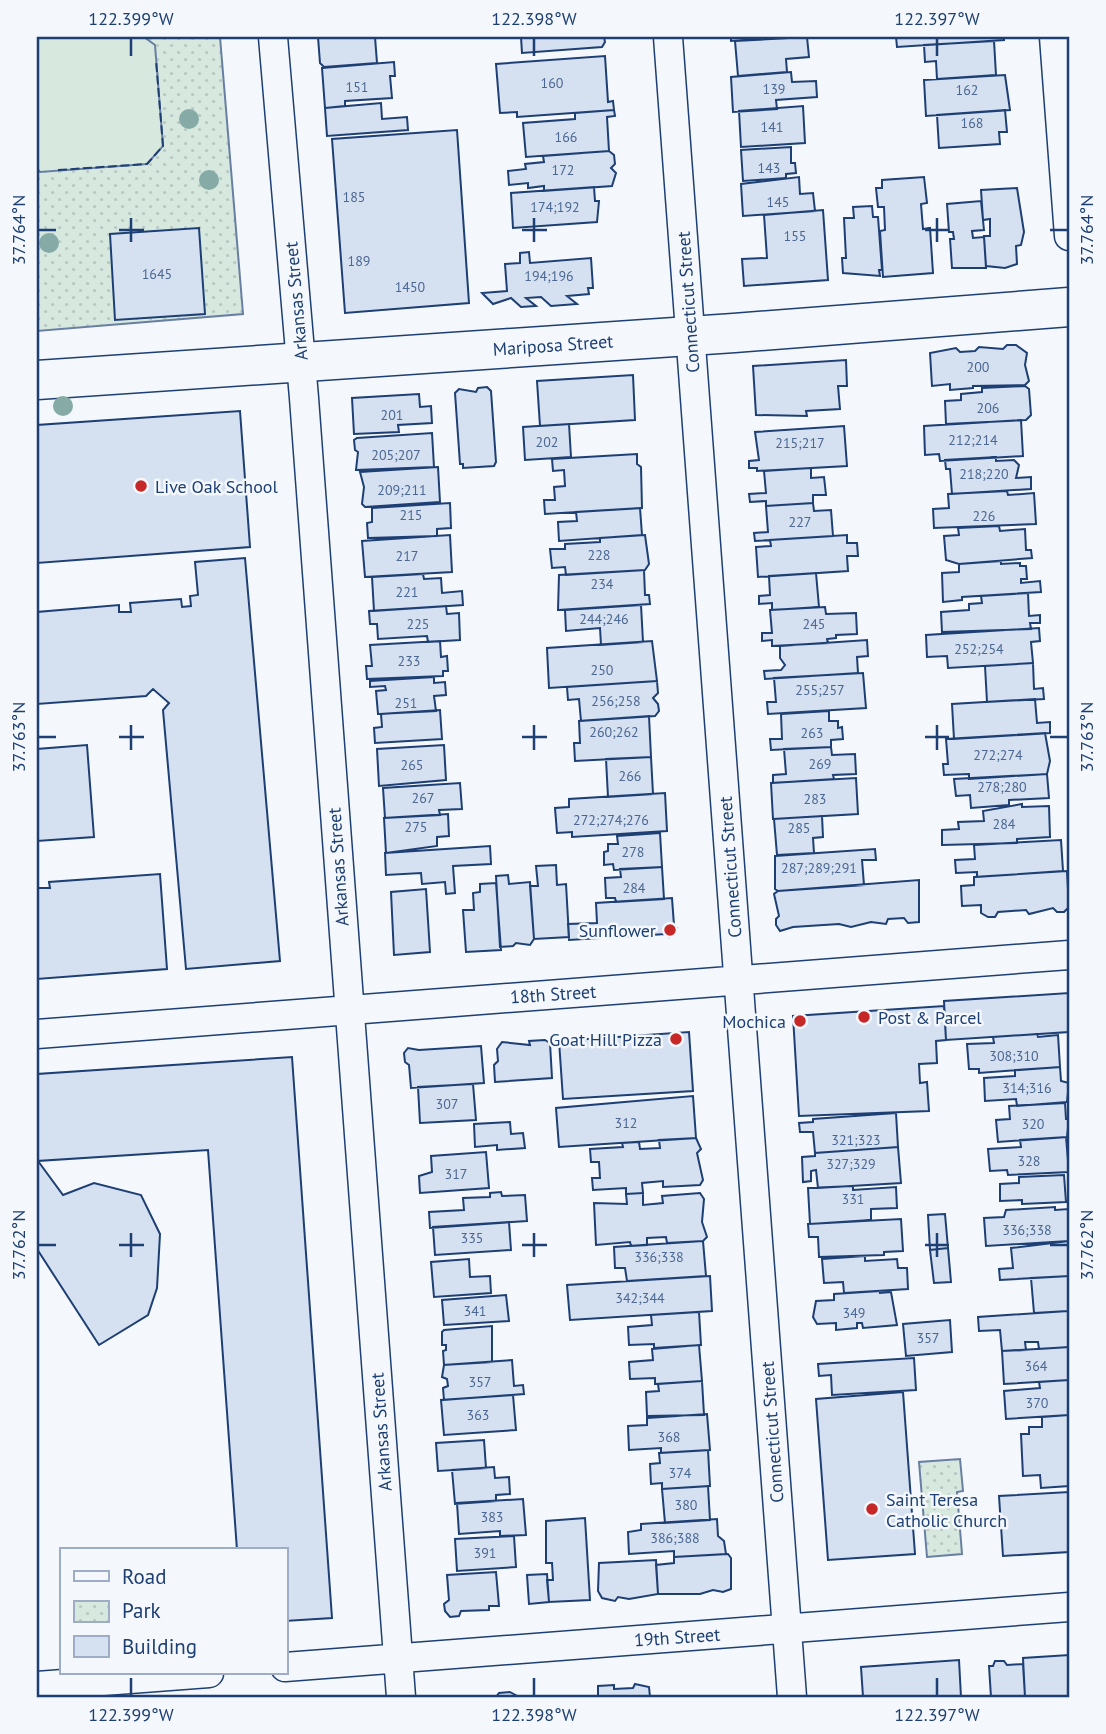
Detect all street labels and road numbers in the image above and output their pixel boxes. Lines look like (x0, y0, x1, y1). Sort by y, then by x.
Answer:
street label: Connecticut Street (672, 231, 704, 373)
street label: Arkansas Street (279, 241, 313, 361)
street label: Mariposa Street (492, 329, 614, 361)
street label: Connecticut Street (714, 796, 746, 938)
street label: Arkansas Street (322, 807, 354, 927)
street label: 18th Street (509, 980, 597, 1008)
street label: Connecticut Street (756, 1361, 788, 1503)
street label: Arkansas Street (365, 1372, 397, 1492)
street label: 19th Street (633, 1623, 721, 1651)

